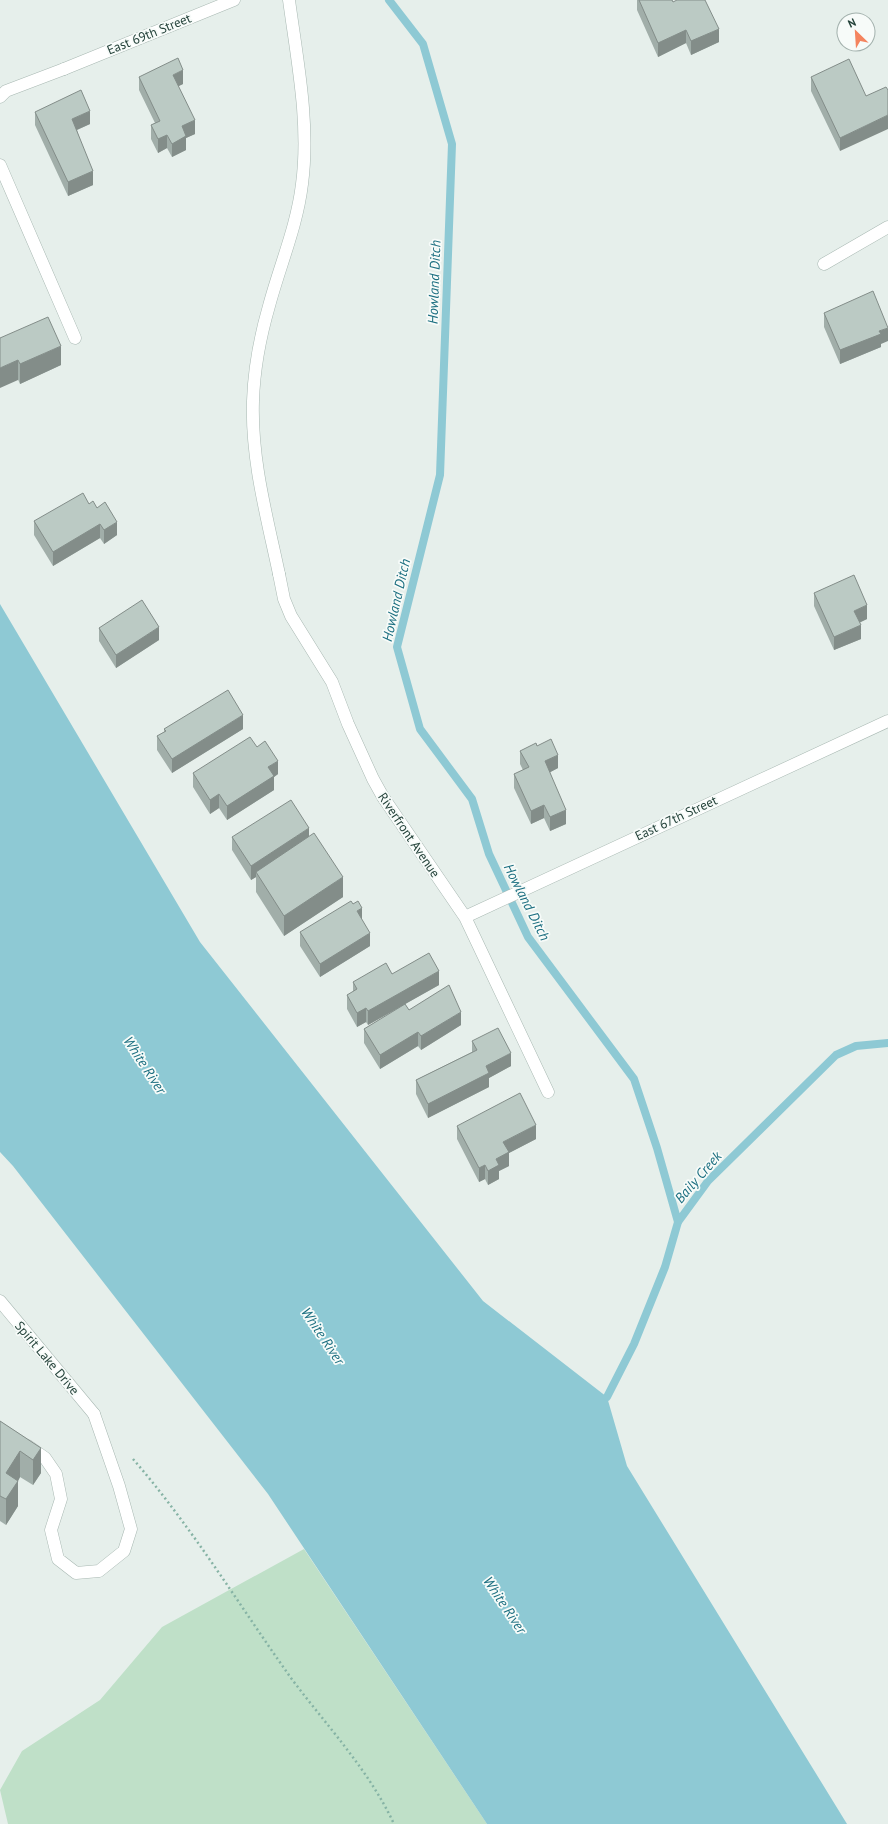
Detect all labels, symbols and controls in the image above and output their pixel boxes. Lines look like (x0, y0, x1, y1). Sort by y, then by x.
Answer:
street label: East 69th Street (104, 9, 194, 59)
north arrow (836, 12, 876, 52)
text: N (846, 15, 858, 31)
water label: Howland Ditch (424, 240, 444, 324)
water label: Howland Ditch (378, 557, 414, 643)
street label: Riverfront Avenue (374, 789, 444, 881)
street label: East 67th Street (632, 791, 720, 844)
water label: Howland Ditch (500, 860, 554, 944)
water label: White River (120, 1033, 171, 1098)
water label: Baily Creek (671, 1147, 726, 1207)
water label: White River (297, 1304, 349, 1369)
street label: Spirit Lake Drive (11, 1318, 83, 1398)
water label: White River (479, 1573, 531, 1638)

